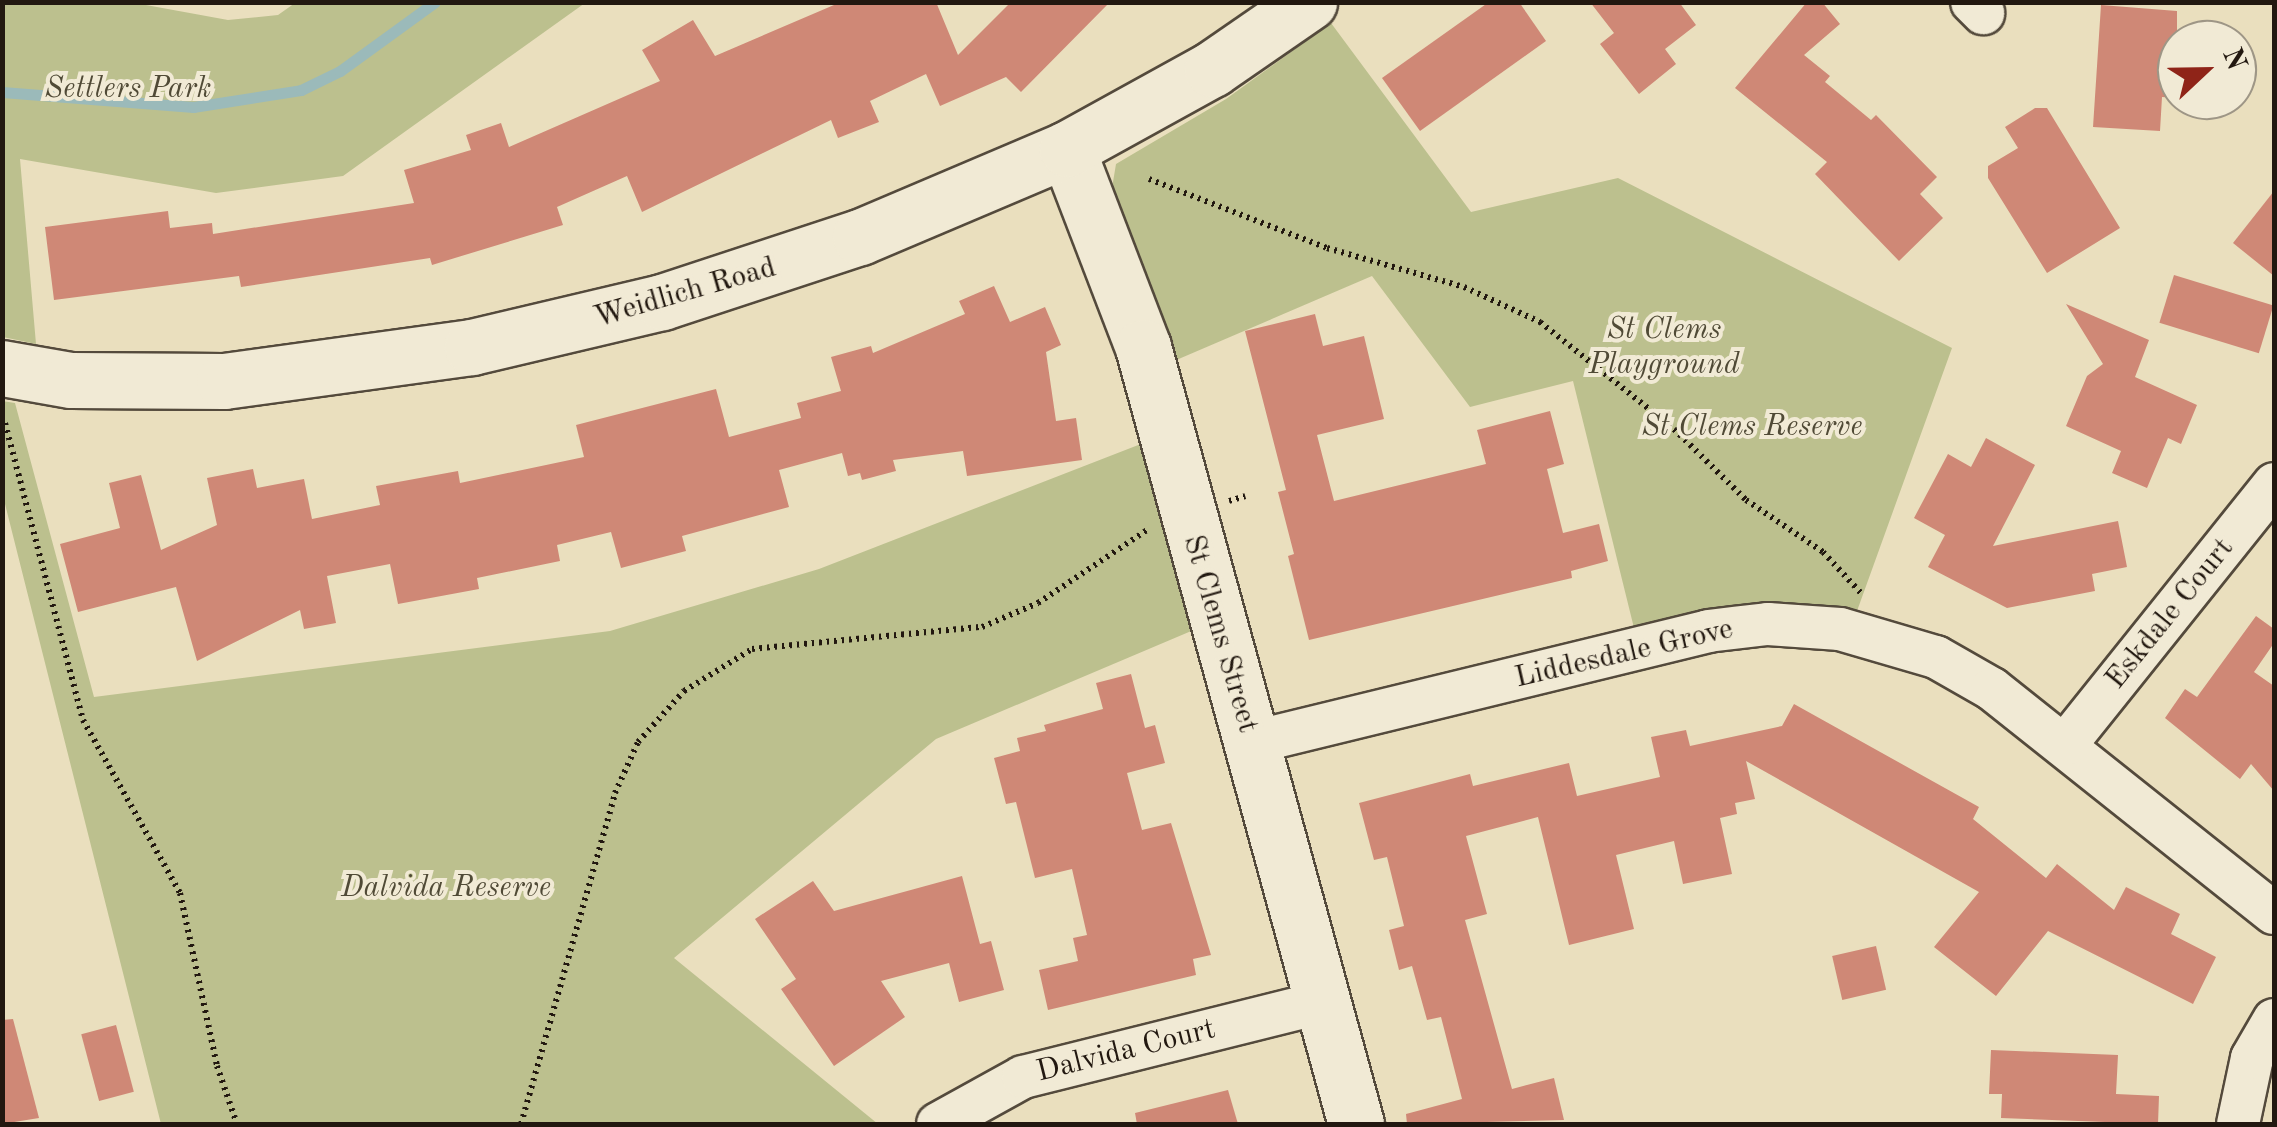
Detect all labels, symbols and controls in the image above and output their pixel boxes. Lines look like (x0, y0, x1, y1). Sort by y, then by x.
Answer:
north arrow (2157, 20, 2257, 120)
text: N (2216, 44, 2250, 75)
park label: Settlers Park (45, 71, 211, 107)
street label: Weidlich Road (590, 250, 780, 336)
park label: St Clems Playground (1588, 312, 1740, 382)
park label: St Clems Reserve (1641, 409, 1863, 445)
street label: St Clems Street (1175, 531, 1265, 737)
street label: Eskdale Court (2098, 531, 2242, 697)
street label: Liddesdale Grove (1511, 611, 1737, 697)
park label: Dalvida Reserve (341, 870, 551, 906)
street label: Dalvida Court (1033, 1011, 1219, 1091)

